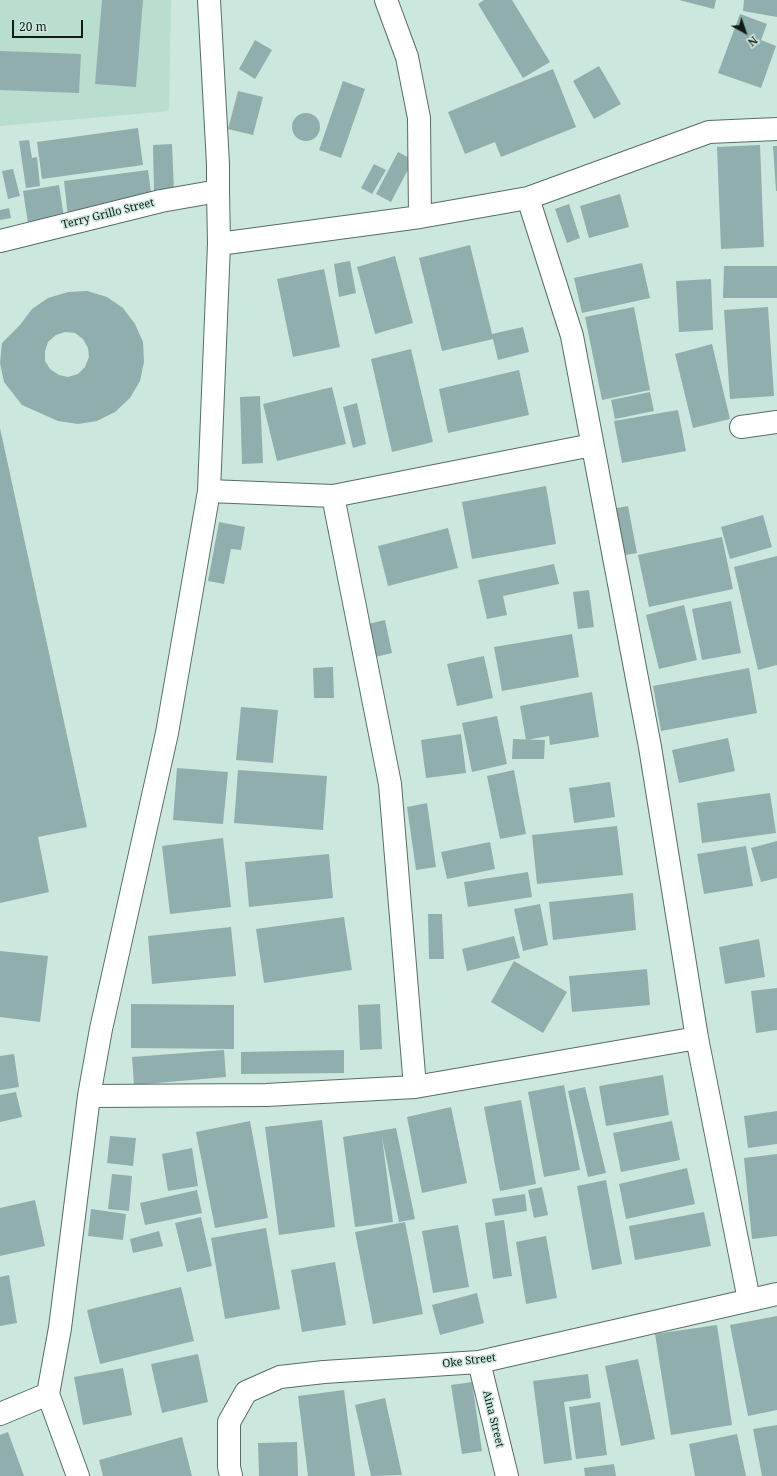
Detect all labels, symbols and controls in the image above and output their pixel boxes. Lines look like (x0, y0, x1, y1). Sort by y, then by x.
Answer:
scale bar (14, 12, 85, 38)
north arrow (725, 12, 765, 52)
text: 20 m (19, 18, 47, 35)
text: N (745, 33, 761, 50)
street label: Terry Grillo Street (60, 196, 156, 232)
street label: Oke Street (441, 1351, 497, 1371)
street label: Aina Street (480, 1389, 506, 1449)

